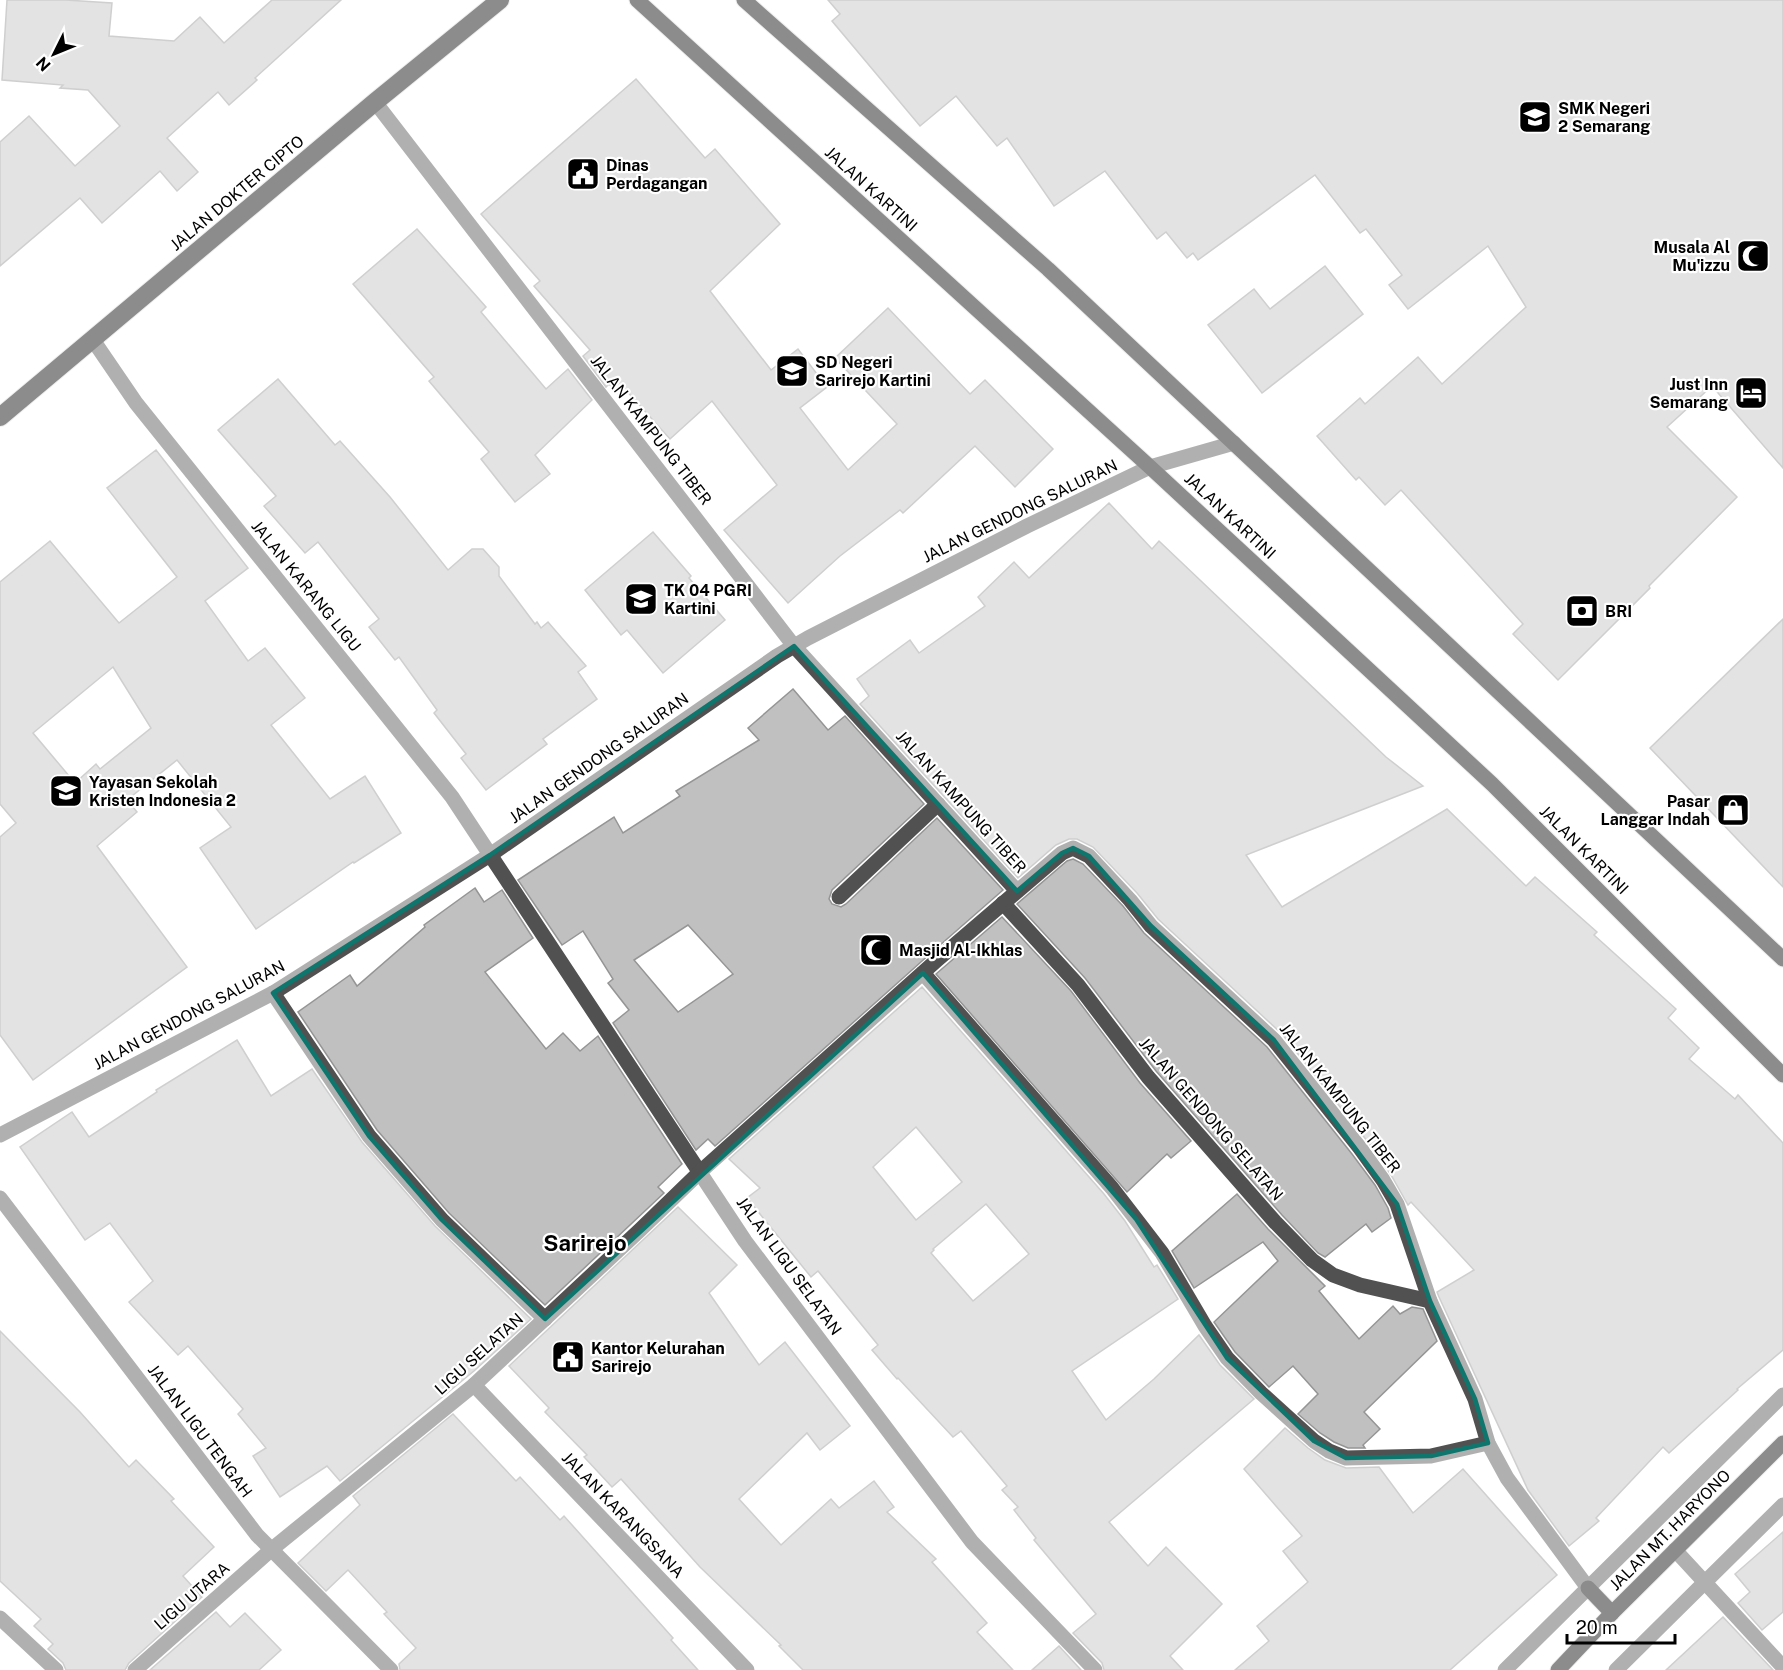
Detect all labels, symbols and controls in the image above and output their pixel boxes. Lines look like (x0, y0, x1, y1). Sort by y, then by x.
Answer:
north arrow (24, 24, 84, 84)
text: N (32, 53, 55, 75)
school or university icon: SMK Negeri 2 Semarang (1517, 99, 1553, 135)
place label: SMK Negeri 2 Semarang (1558, 99, 1650, 136)
street label: JALAN DOKTER CIPTO (166, 131, 308, 255)
street label: JALAN KARTINI (821, 143, 921, 235)
public building icon: Dinas Perdagangan (565, 156, 601, 192)
place label: Dinas Perdagangan (606, 156, 708, 193)
place label: Musala Al Mu'izzu (1654, 238, 1730, 275)
mosque icon: Musala Al Mu'izzu (1735, 238, 1771, 274)
street label: JALAN KAMPUNG TIBER (586, 351, 716, 509)
school or university icon: SD Negeri Sarirejo Kartini (774, 353, 810, 389)
place label: SD Negeri Sarirejo Kartini (815, 353, 931, 390)
place label: Just Inn Semarang (1649, 375, 1728, 412)
hotel icon: Just Inn Semarang (1733, 375, 1769, 411)
street label: JALAN GENDONG SALURAN (920, 455, 1120, 567)
street label: JALAN KARTINI (1181, 469, 1279, 563)
street label: JALAN KARANG LIGU (247, 517, 365, 655)
school or university icon: TK 04 PGRI Kartini (623, 581, 659, 617)
place label: TK 04 PGRI Kartini (664, 581, 752, 618)
bank icon: BRI (1564, 593, 1600, 629)
place label: BRI (1605, 602, 1632, 621)
street label: JALAN GENDONG SALURAN (506, 689, 692, 827)
street label: JALAN KAMPUNG TIBER (892, 727, 1030, 877)
school or university icon: Yayasan Sekolah Kristen Indonesia 2 (48, 773, 84, 809)
place label: Yayasan Sekolah Kristen Indonesia 2 (89, 773, 236, 810)
place label: Pasar Langgar Indah (1601, 792, 1710, 829)
shop icon: Pasar Langgar Indah (1715, 792, 1751, 828)
street label: JALAN KARTINI (1536, 802, 1632, 898)
mosque icon: Masjid Al-Ikhlas (858, 932, 894, 968)
place label: Masjid Al-Ikhlas (899, 941, 1023, 960)
street label: JALAN GENDONG SALURAN (90, 956, 288, 1074)
street label: JALAN KAMPUNG TIBER (1275, 1019, 1405, 1177)
street label: JALAN GENDONG SELATAN (1135, 1034, 1287, 1204)
street label: JALAN LIGU SELATAN (733, 1193, 845, 1339)
district label: Sarirejo (543, 1230, 627, 1256)
street label: LIGU SELATAN (431, 1309, 527, 1399)
public building icon: Kantor Kelurahan Sarirejo (550, 1339, 586, 1375)
place label: Kantor Kelurahan Sarirejo (591, 1339, 725, 1376)
street label: JALAN LIGU TENGAH (144, 1361, 256, 1501)
street label: JALAN KARANGSANA (558, 1448, 688, 1582)
street label: JALAN MT. HARYONO (1606, 1466, 1734, 1594)
street label: LIGU UTARA (150, 1558, 234, 1634)
scale bar (1567, 1607, 1675, 1645)
text: 20 m (1576, 1617, 1618, 1638)

